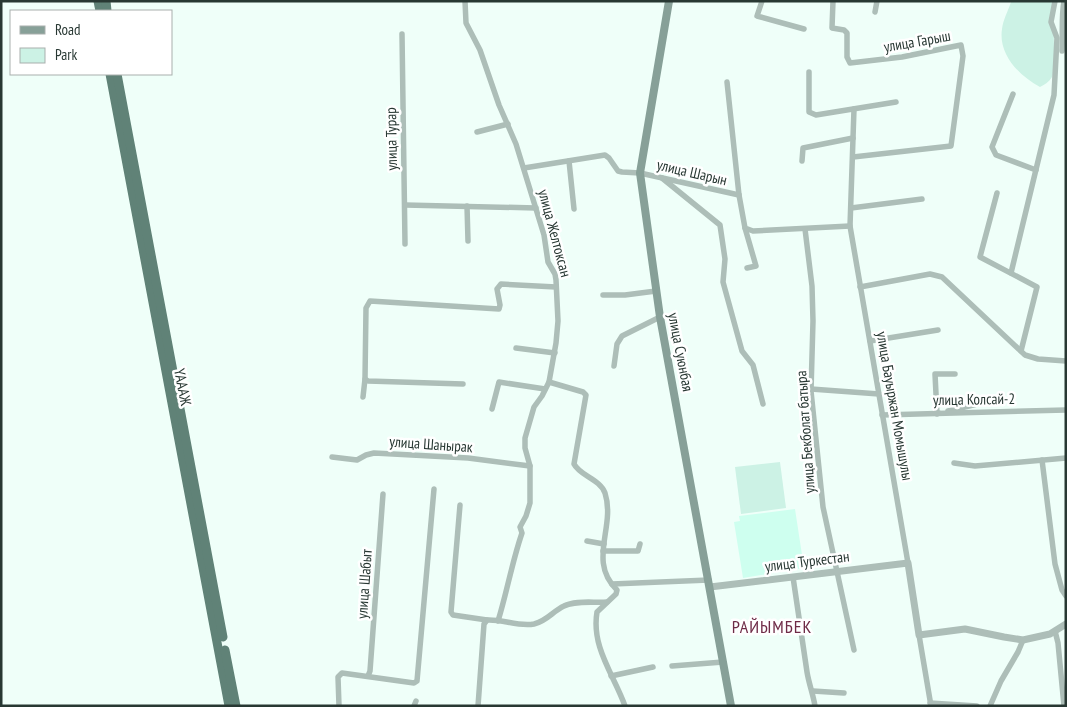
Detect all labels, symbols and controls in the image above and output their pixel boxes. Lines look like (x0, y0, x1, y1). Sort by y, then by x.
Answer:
legend (10, 10, 172, 75)
text: Road (55, 20, 81, 39)
street label: улица Гарыш (882, 26, 952, 56)
text: Park (55, 45, 77, 64)
street label: улица Турар (381, 107, 401, 171)
street label: улица Шарын (655, 155, 729, 189)
street label: улица Желтоксан (534, 187, 576, 279)
street label: улица Суюнбая (664, 311, 698, 393)
street label: улица Бауыржан Момышулы (873, 330, 917, 482)
street label: ҮАААЖ (170, 367, 196, 407)
street label: улица Бекболат батыра (791, 370, 819, 494)
street label: улица Колсай-2 (933, 389, 1015, 409)
street label: улица Шанырак (389, 432, 473, 456)
street label: улица Туркестан (764, 546, 850, 576)
street label: улица Шабыт (352, 548, 376, 619)
district label: РАЙЫМБЕК (732, 615, 812, 638)

